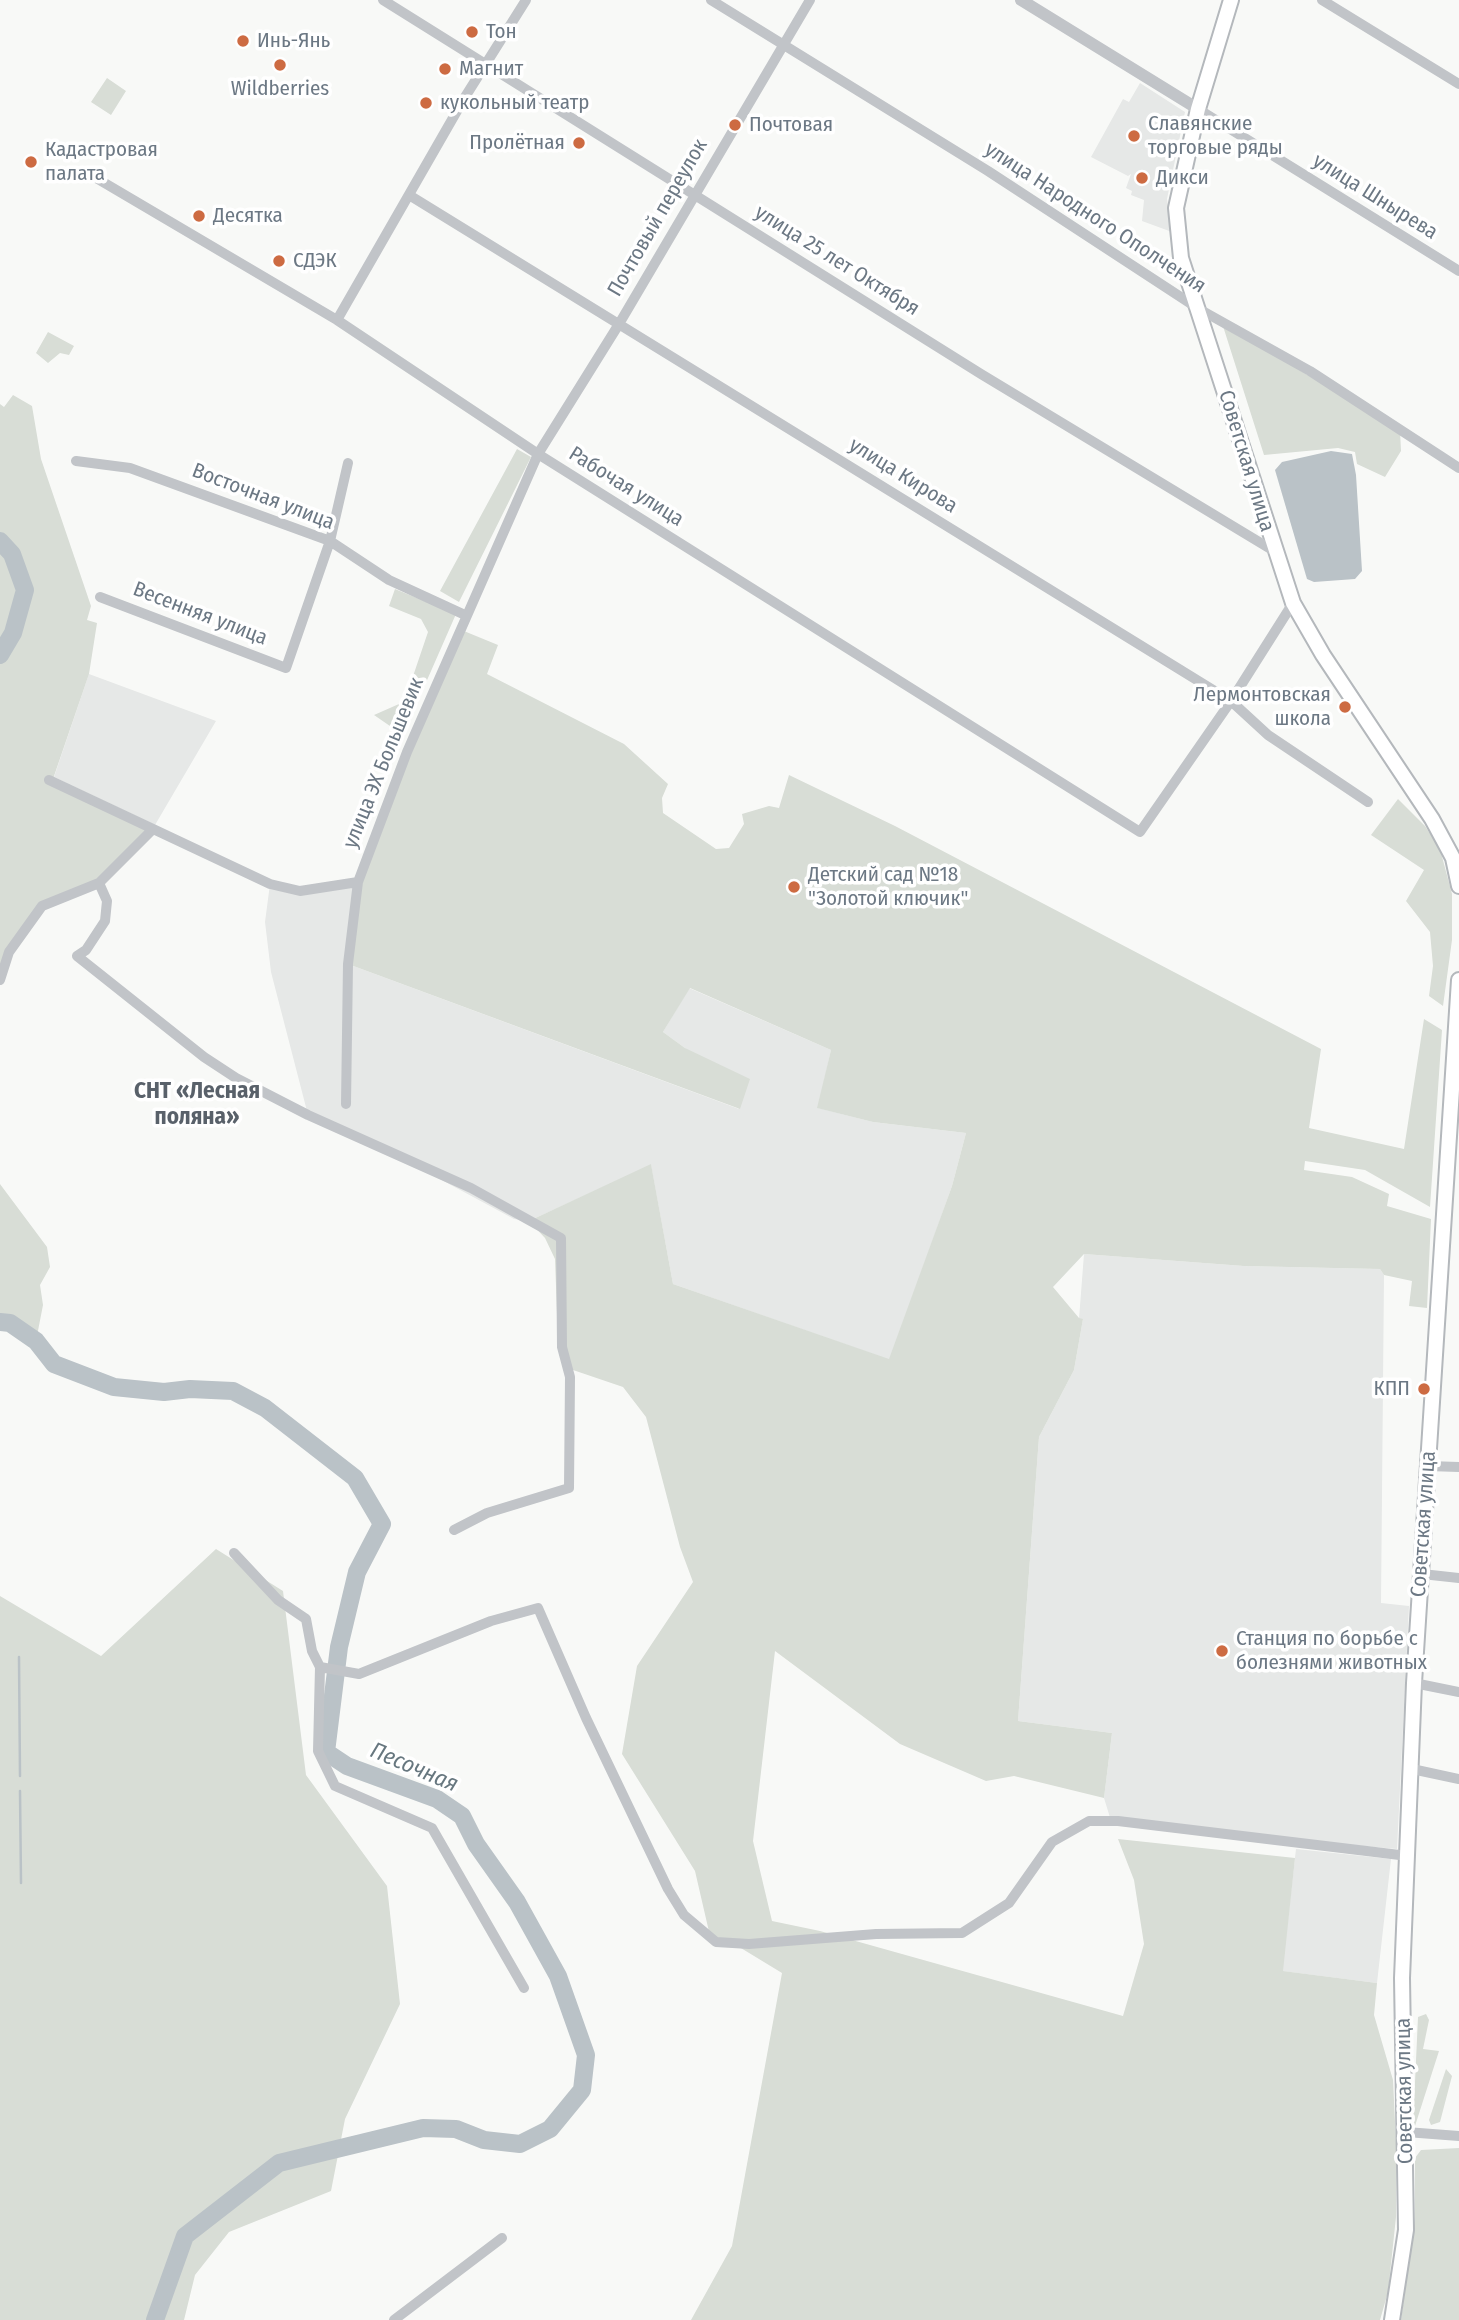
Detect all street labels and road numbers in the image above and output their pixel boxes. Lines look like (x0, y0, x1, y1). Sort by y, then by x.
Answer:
street label: Почтовый переулок (603, 135, 713, 301)
street label: улица Народного Ополчения (980, 137, 1210, 299)
street label: улица Шнырева (1308, 149, 1442, 245)
street label: улица 25 лет Октября (750, 200, 924, 322)
street label: Советская улица (1213, 387, 1279, 535)
street label: улица Кирова (844, 433, 962, 519)
street label: Рабочая улица (564, 442, 688, 532)
street label: Восточная улица (188, 458, 338, 536)
street label: Весенняя улица (129, 577, 271, 651)
street label: улица ЭХ Большевик (338, 674, 430, 852)
street label: Советская улица (1406, 1450, 1442, 1598)
street label: Советская улица (1391, 2018, 1419, 2164)

